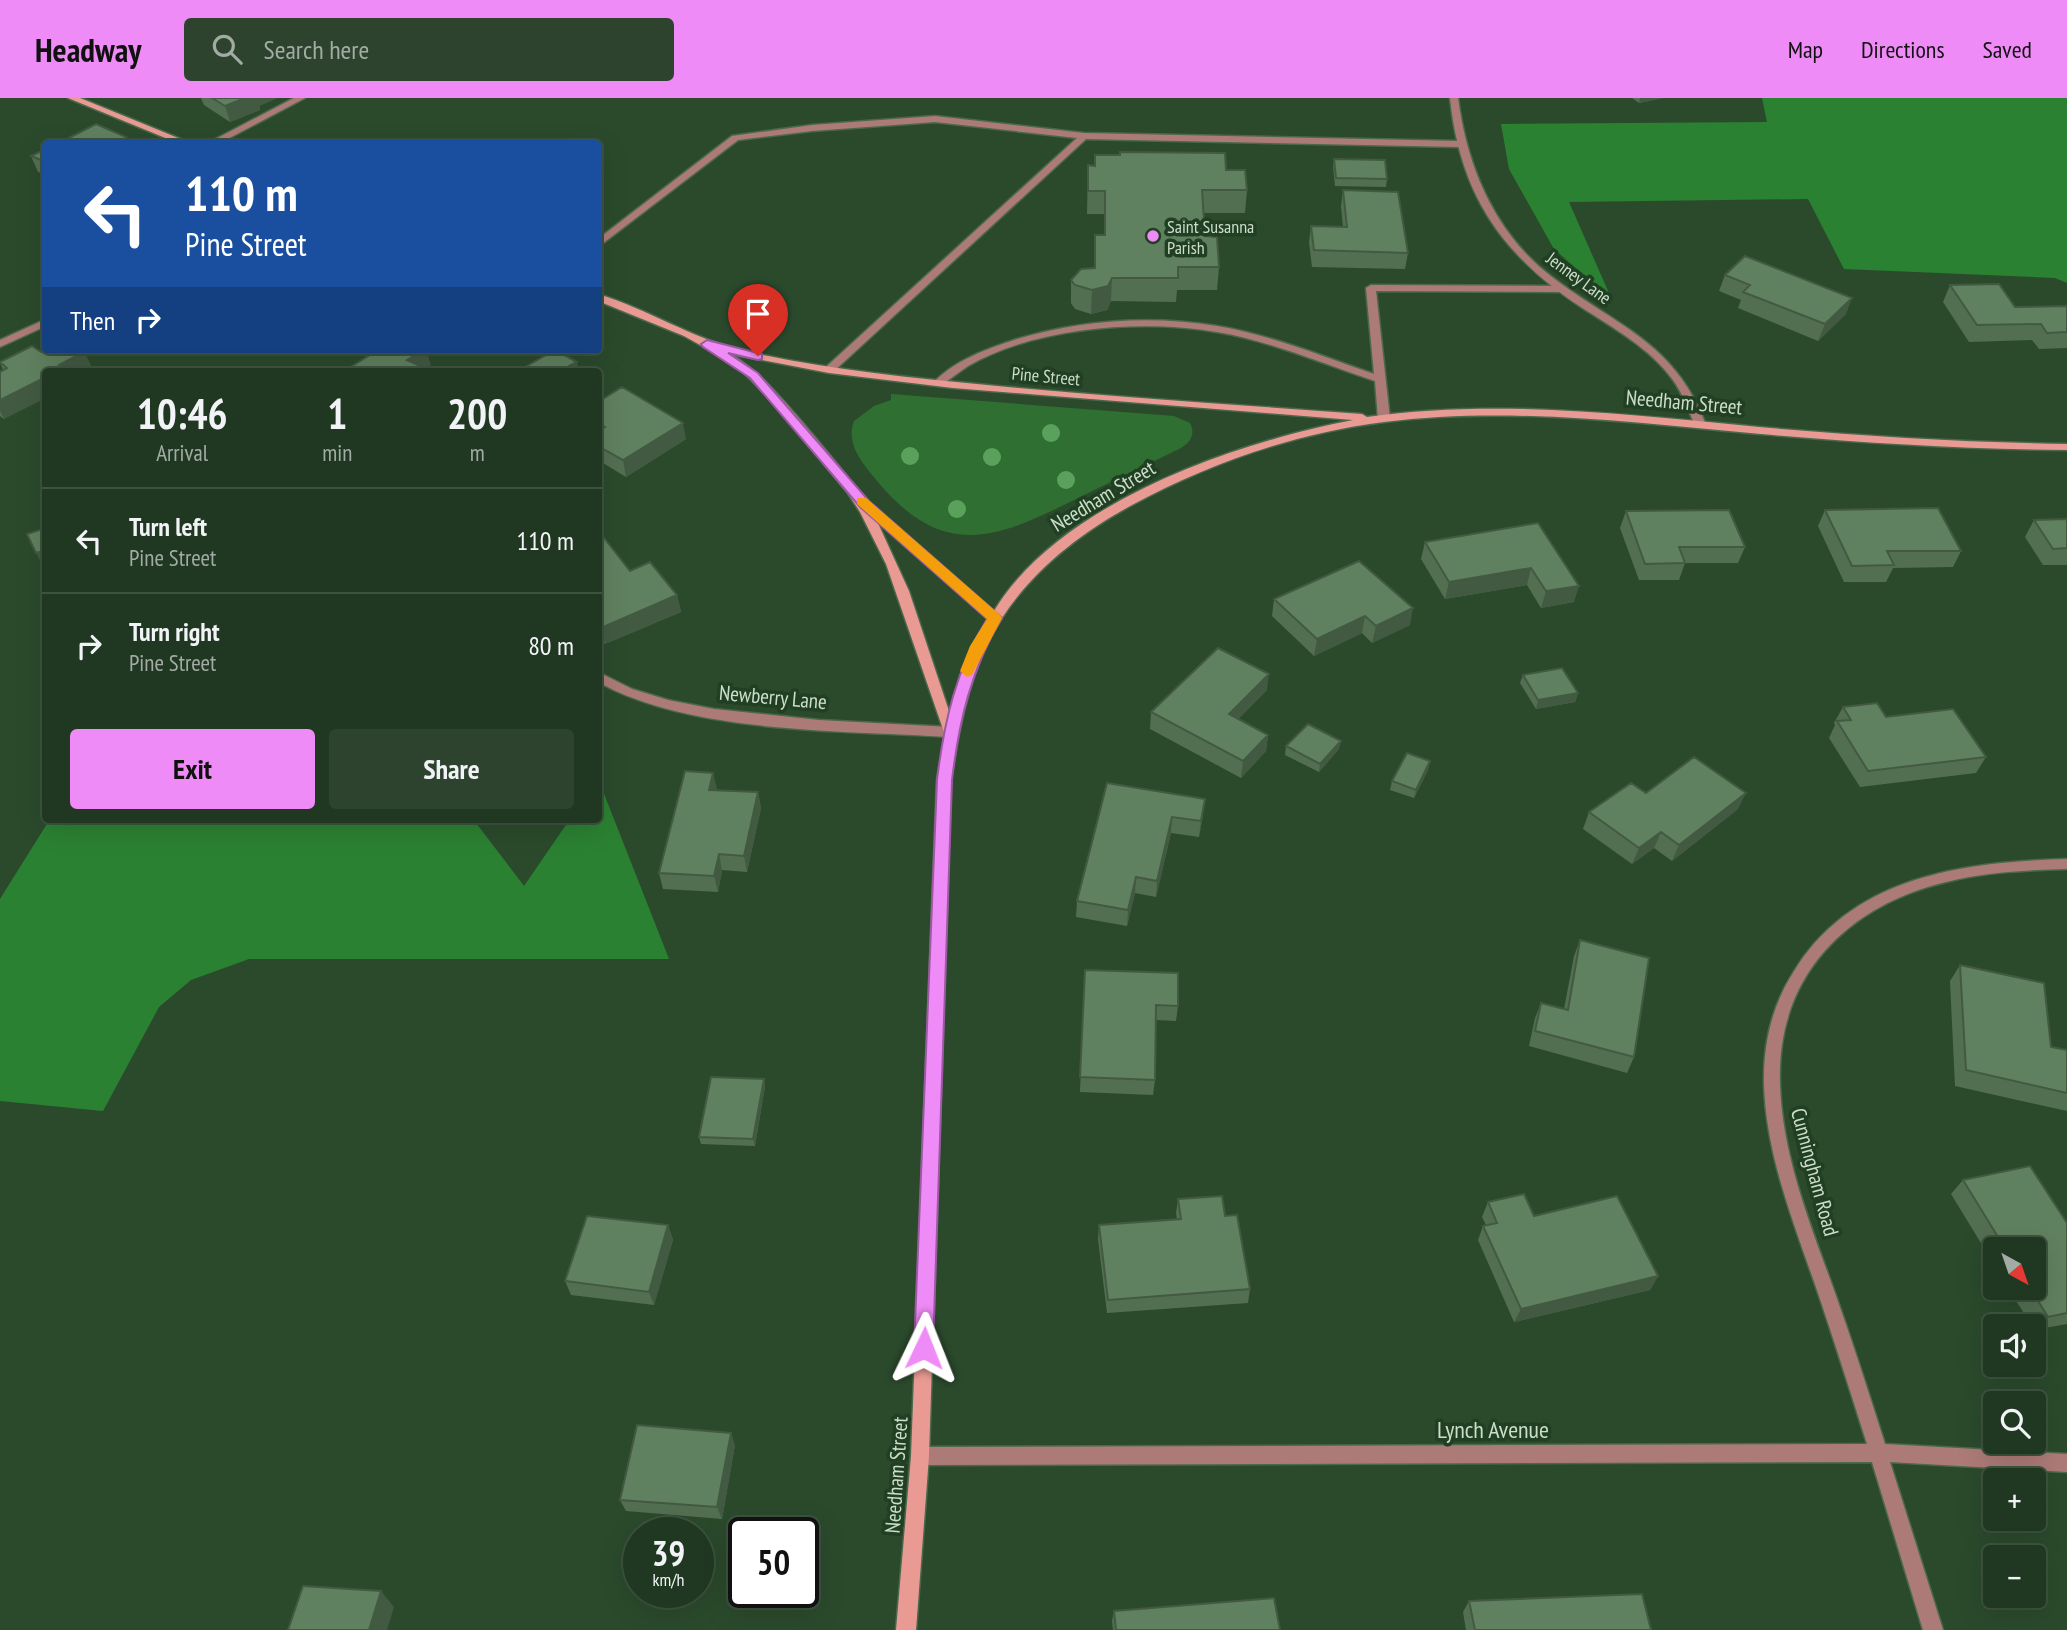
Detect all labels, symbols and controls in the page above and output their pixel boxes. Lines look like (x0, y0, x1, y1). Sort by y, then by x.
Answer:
search box (184, 18, 674, 81)
text: Headway (35, 28, 142, 71)
icon: search (208, 30, 246, 68)
text: Search here (264, 33, 369, 66)
text: Map (1788, 34, 1823, 65)
text: Directions (1861, 34, 1945, 65)
text: Saved (1983, 34, 2032, 65)
text: 110 m (185, 161, 298, 225)
icon: left (70, 168, 161, 259)
place label: Saint Susanna Parish (1167, 215, 1254, 259)
text: Pine Street (185, 223, 307, 265)
marker: Saint Susanna Parish (1145, 228, 1161, 244)
street label: Jenney Lane (1541, 246, 1616, 309)
pin (728, 284, 788, 356)
icon: arrive (739, 295, 777, 333)
icon: right (129, 301, 167, 339)
text: Then (70, 304, 115, 337)
street label: Pine Street (1011, 362, 1081, 390)
street label: Needham Street (1625, 383, 1744, 421)
text: 10:46 (137, 386, 228, 441)
text: 1 (327, 386, 347, 441)
text: 200 (447, 386, 507, 441)
text: Arrival (156, 438, 208, 467)
text: min (322, 438, 352, 467)
text: m (470, 438, 485, 467)
street label: Needham Street (1046, 454, 1160, 538)
text: Turn left (129, 510, 207, 543)
icon: left (70, 522, 108, 560)
text: 110 m (516, 524, 574, 557)
text: Pine Street (129, 543, 216, 572)
text: Turn right (129, 615, 220, 648)
icon: right (70, 627, 108, 665)
text: 80 m (528, 629, 574, 662)
text: Pine Street (129, 648, 216, 677)
street label: Newberry Lane (718, 679, 828, 715)
button: Exit (70, 729, 315, 809)
button: Share (329, 729, 574, 809)
street label: Cunningham Road (1785, 1105, 1845, 1239)
north arrow (1983, 1237, 2046, 1300)
map controls (1983, 1237, 2046, 1608)
position arrow (887, 1311, 961, 1385)
button: sound (1983, 1314, 2046, 1377)
button: search (1983, 1391, 2046, 1454)
street label: Lynch Avenue (1437, 1414, 1549, 1445)
street label: Needham Street (878, 1416, 914, 1534)
button: + (1983, 1468, 2046, 1531)
speed limit sign: 50 (728, 1517, 819, 1608)
text: 39 (652, 1530, 685, 1576)
button: − (1983, 1545, 2046, 1608)
text: km/h (653, 1568, 684, 1591)

